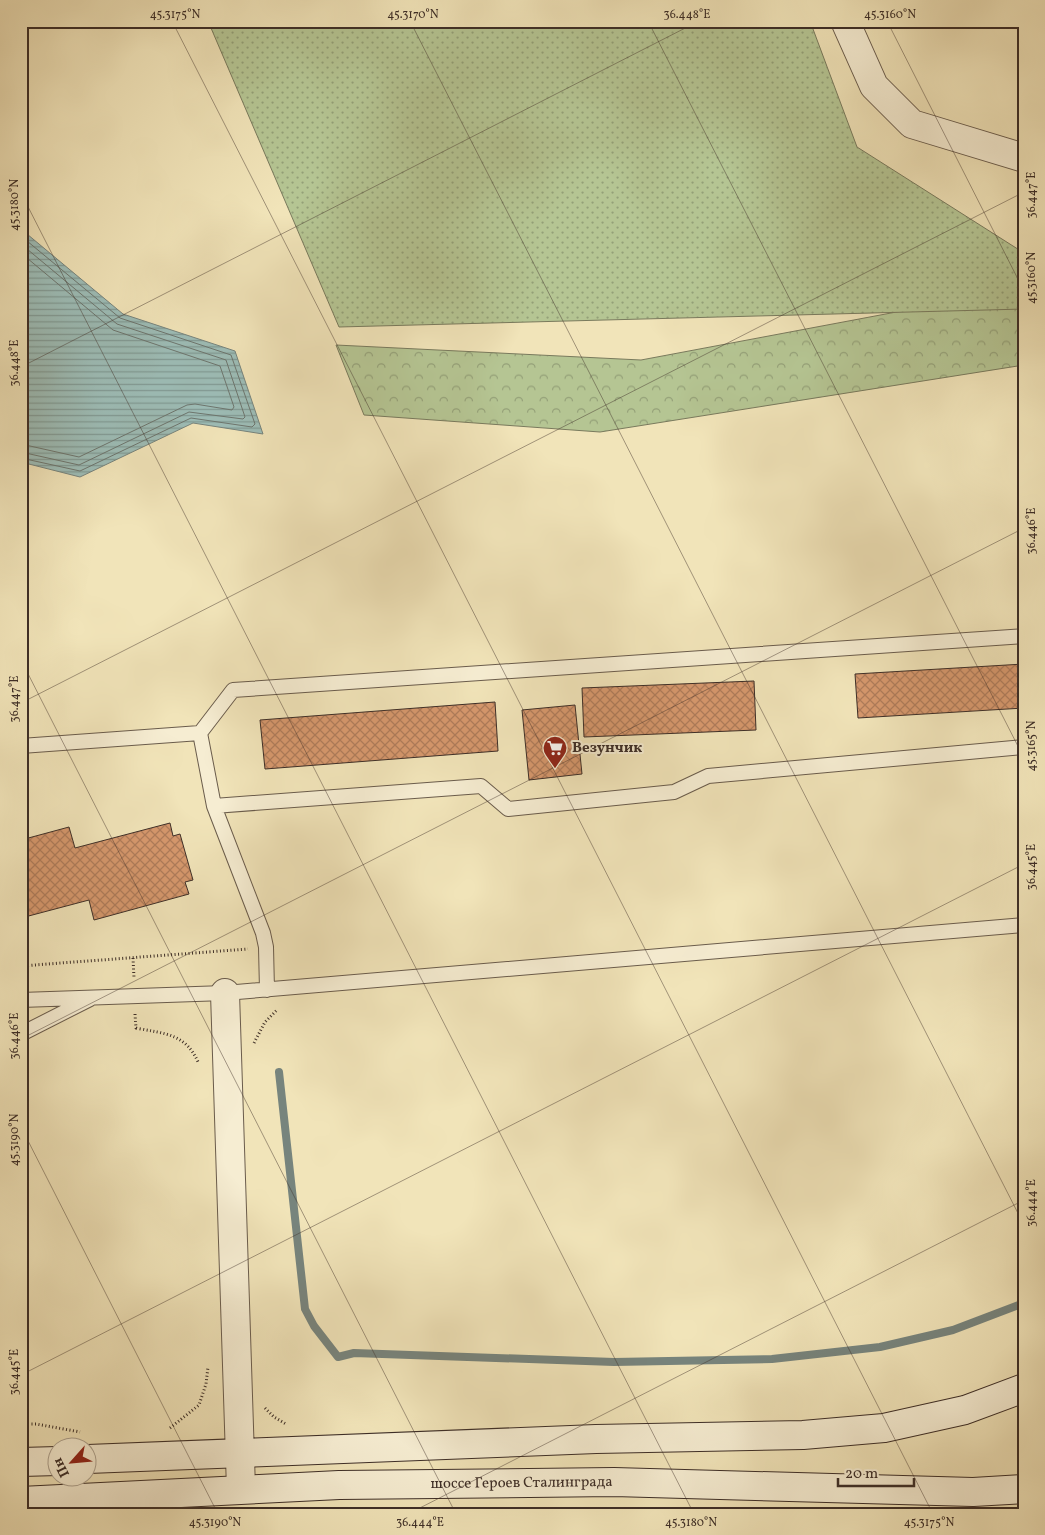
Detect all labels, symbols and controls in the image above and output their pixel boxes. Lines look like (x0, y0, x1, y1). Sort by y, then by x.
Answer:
text: 45.3175°N (150, 7, 200, 23)
text: 45.3170°N (387, 7, 439, 23)
text: 36.448°E (664, 7, 710, 23)
text: 45.3160°N (864, 7, 916, 23)
text: 36.447°E (1024, 172, 1040, 218)
text: 45.3180°N (7, 179, 23, 231)
text: 45.3160°N (1024, 252, 1040, 304)
text: 36.448°E (7, 340, 23, 386)
text: 36.446°E (1024, 507, 1040, 555)
text: 36.447°E (7, 676, 23, 722)
text: 45.3165°N (1024, 720, 1040, 771)
supermarket icon: Везунчик (542, 735, 568, 769)
place label: Везунчик (572, 738, 642, 759)
text: 36.445°E (1024, 844, 1040, 890)
text: 36.446°E (7, 1012, 23, 1060)
text: 45.3190°N (7, 1114, 23, 1166)
text: 36.444°E (1024, 1179, 1040, 1227)
text: 36.445°E (7, 1349, 23, 1395)
north arrow (48, 1438, 98, 1488)
text: Пн (49, 1454, 75, 1480)
scale bar (838, 1455, 914, 1487)
text: 20 m (845, 1464, 878, 1485)
street label: шоссе Героев Сталинграда (430, 1472, 613, 1495)
text: 45.3190°N (189, 1515, 241, 1531)
text: 36.444°E (396, 1515, 444, 1531)
text: 45.3180°N (665, 1515, 717, 1531)
text: 45.3175°N (904, 1515, 954, 1531)

